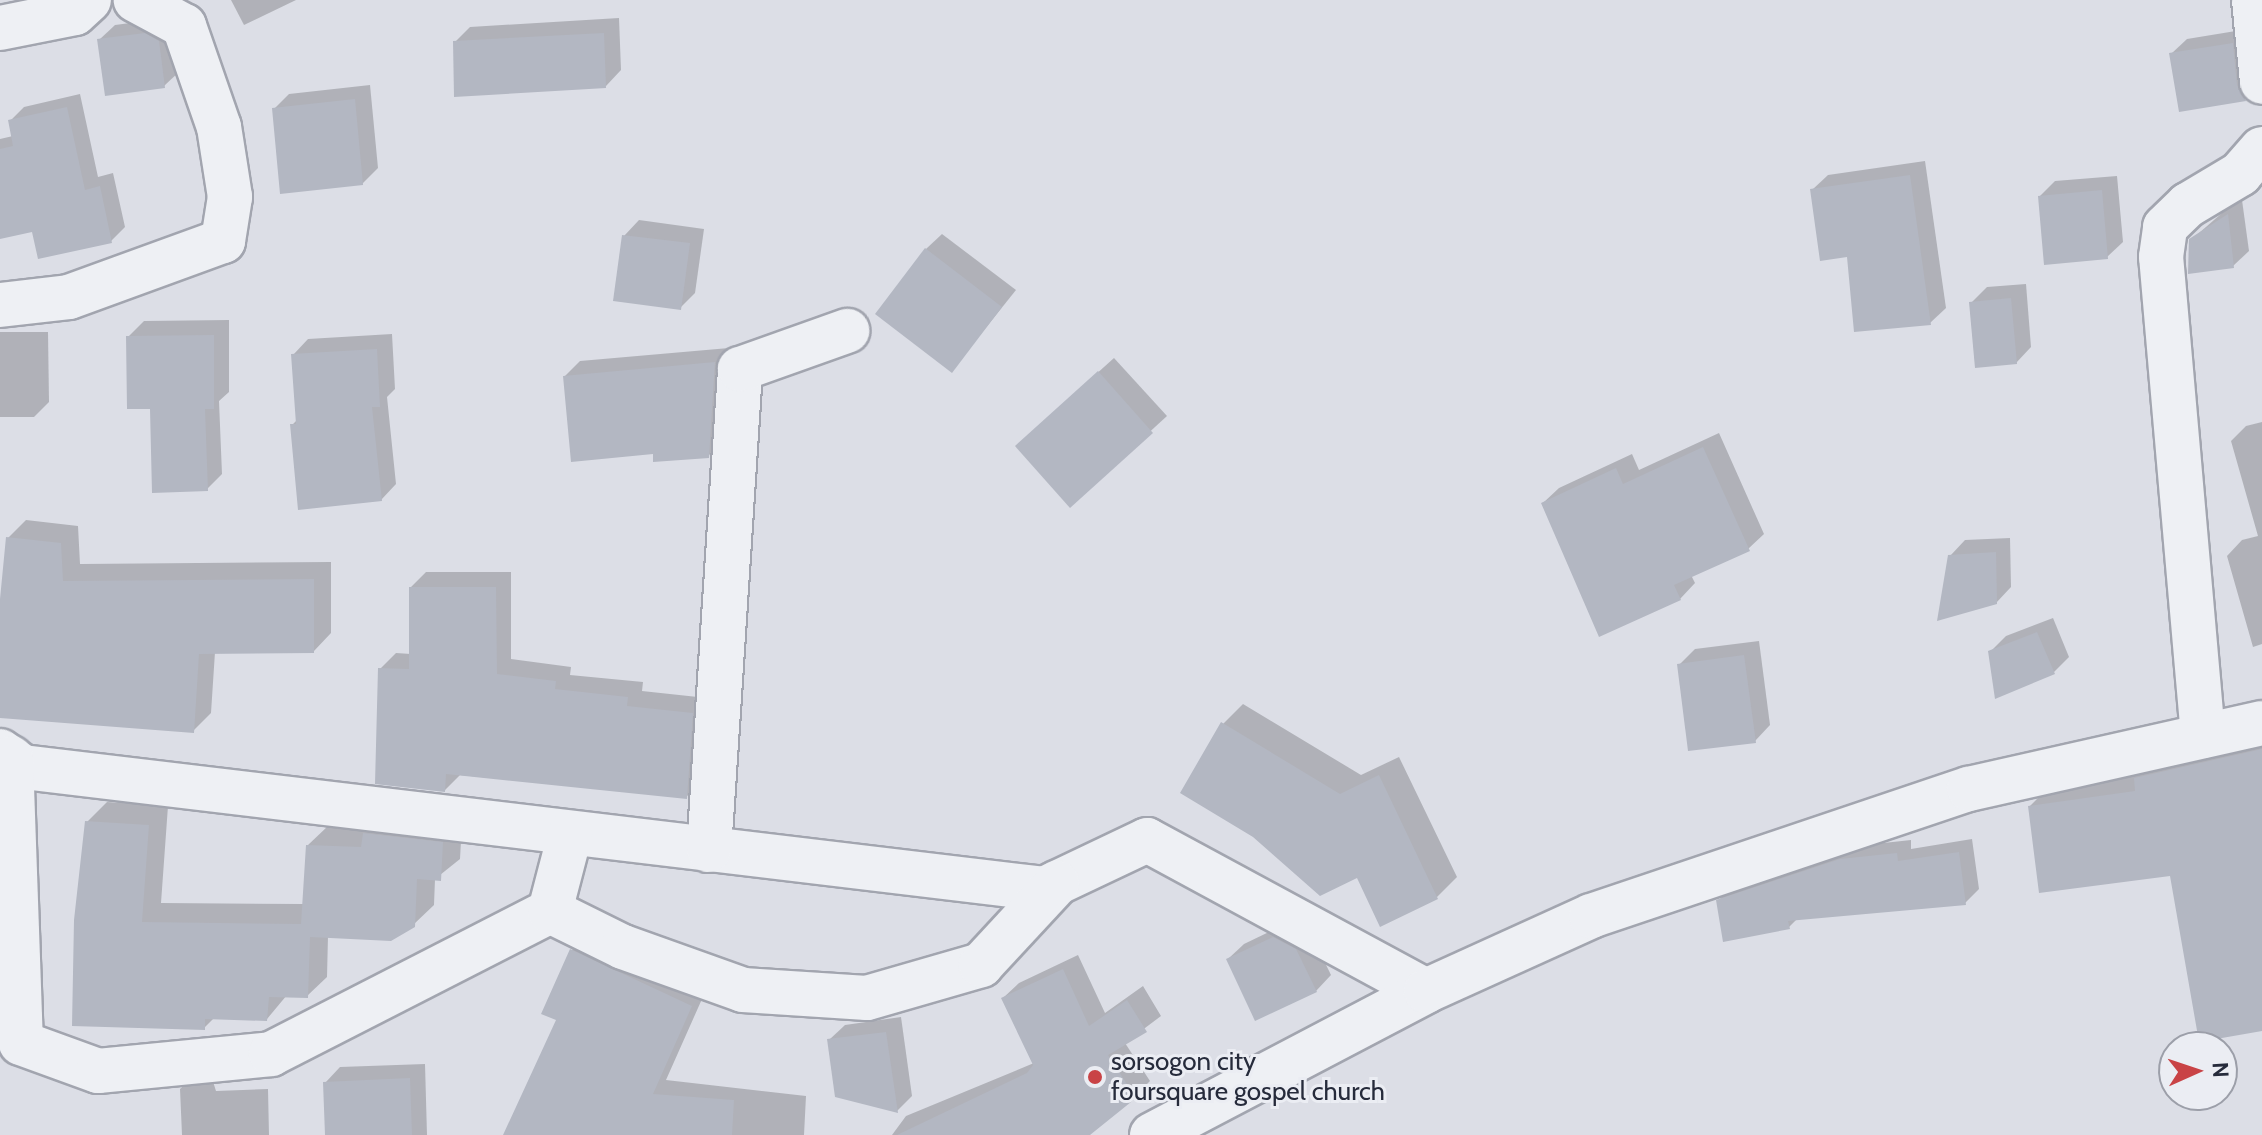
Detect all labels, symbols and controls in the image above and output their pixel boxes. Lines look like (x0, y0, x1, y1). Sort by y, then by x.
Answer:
north arrow (2158, 1031, 2238, 1111)
place label: sorsogon city foursquare gospel church (1111, 1046, 1385, 1108)
text: N (2207, 1061, 2234, 1078)
marker: sorsogon city foursquare gospel church (1086, 1068, 1104, 1086)

